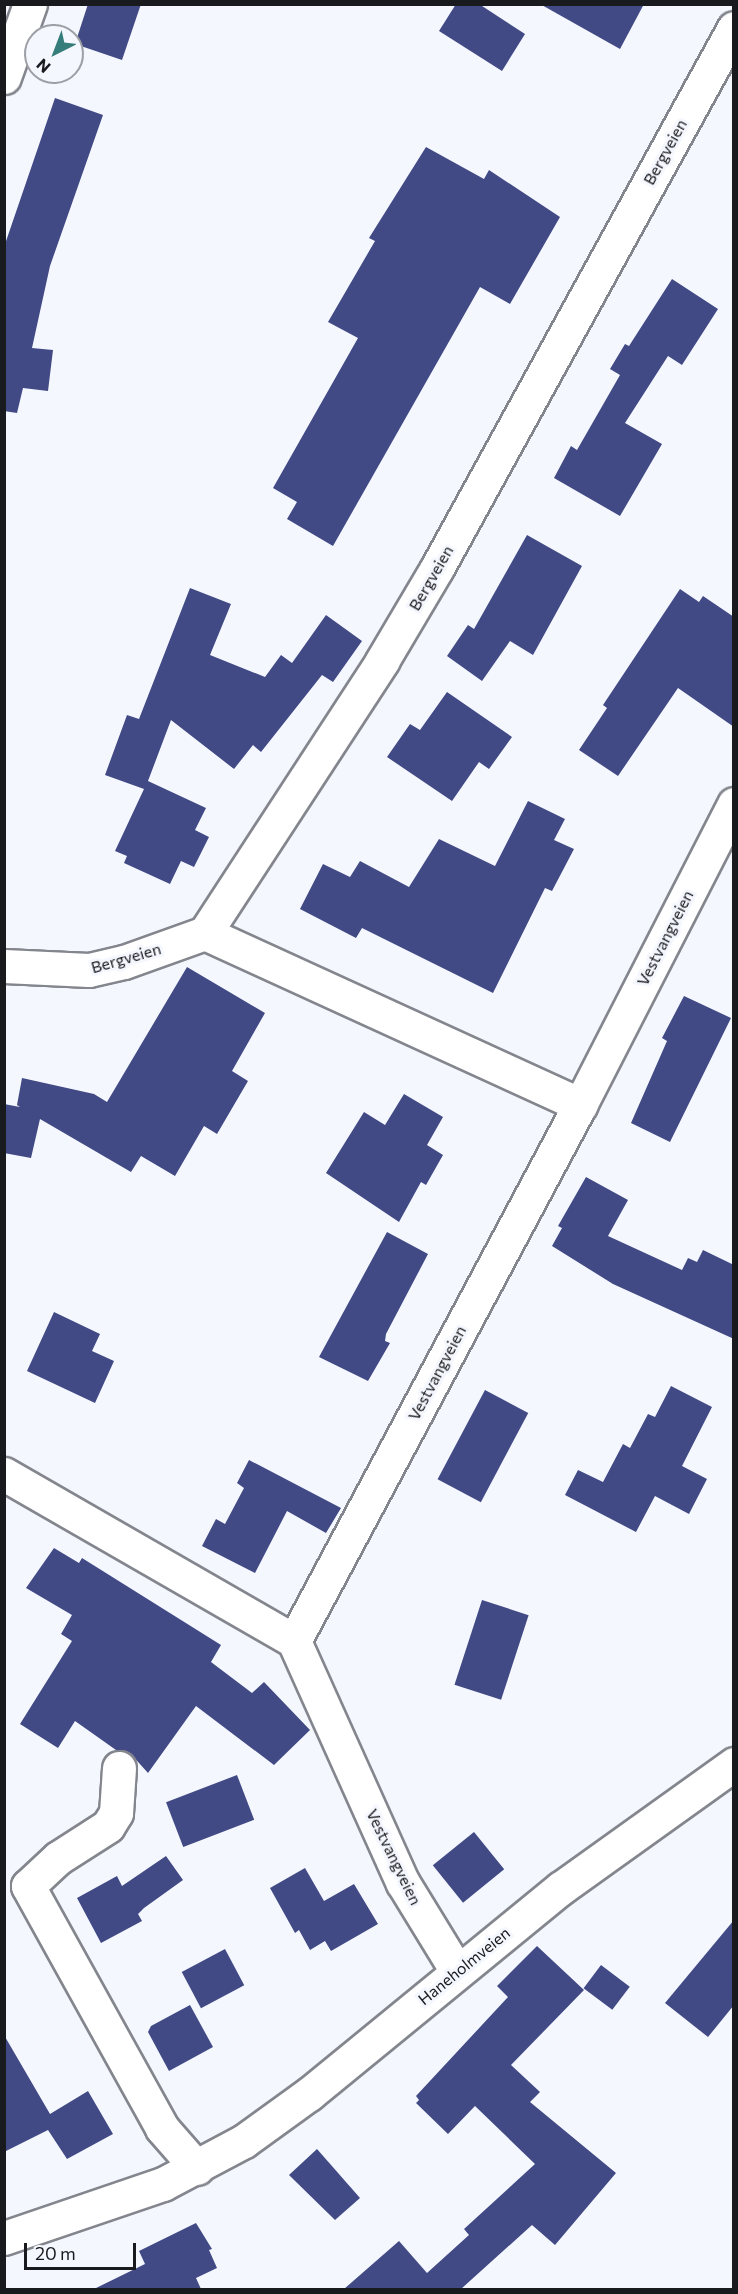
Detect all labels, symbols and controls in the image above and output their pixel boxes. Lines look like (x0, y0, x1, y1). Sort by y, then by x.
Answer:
north arrow (24, 24, 84, 84)
text: N (32, 55, 54, 77)
street label: Bergveien (639, 116, 691, 188)
street label: Bergveien (405, 542, 457, 614)
street label: Vestvangveien (633, 887, 697, 989)
street label: Bergveien (89, 939, 163, 977)
street label: Vestvangveien (404, 1322, 470, 1424)
street label: Vestvangveien (362, 1806, 426, 1908)
street label: Haneholmveien (414, 1923, 514, 2009)
scale bar (27, 2231, 140, 2269)
text: 20 m (35, 2242, 76, 2264)

